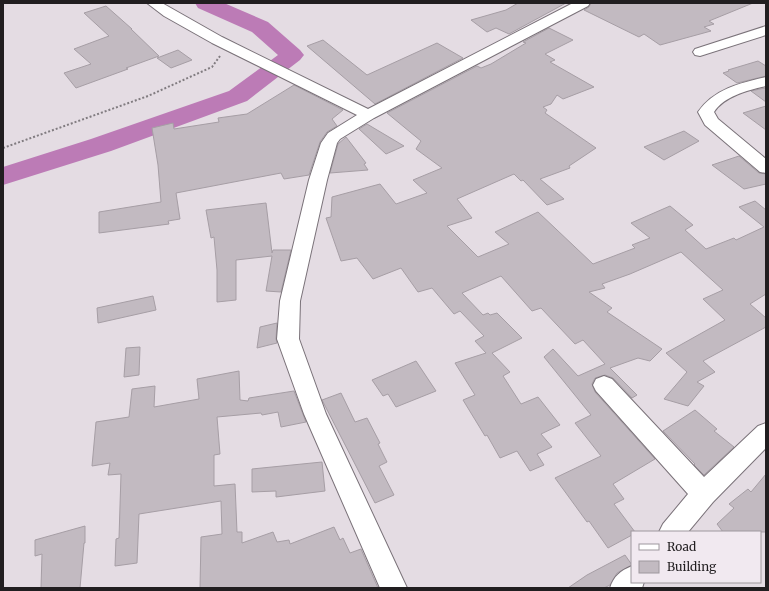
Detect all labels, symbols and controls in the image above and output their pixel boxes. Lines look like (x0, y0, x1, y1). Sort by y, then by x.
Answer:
legend (631, 531, 761, 583)
text: Road (667, 539, 696, 554)
text: Building (667, 559, 717, 574)

